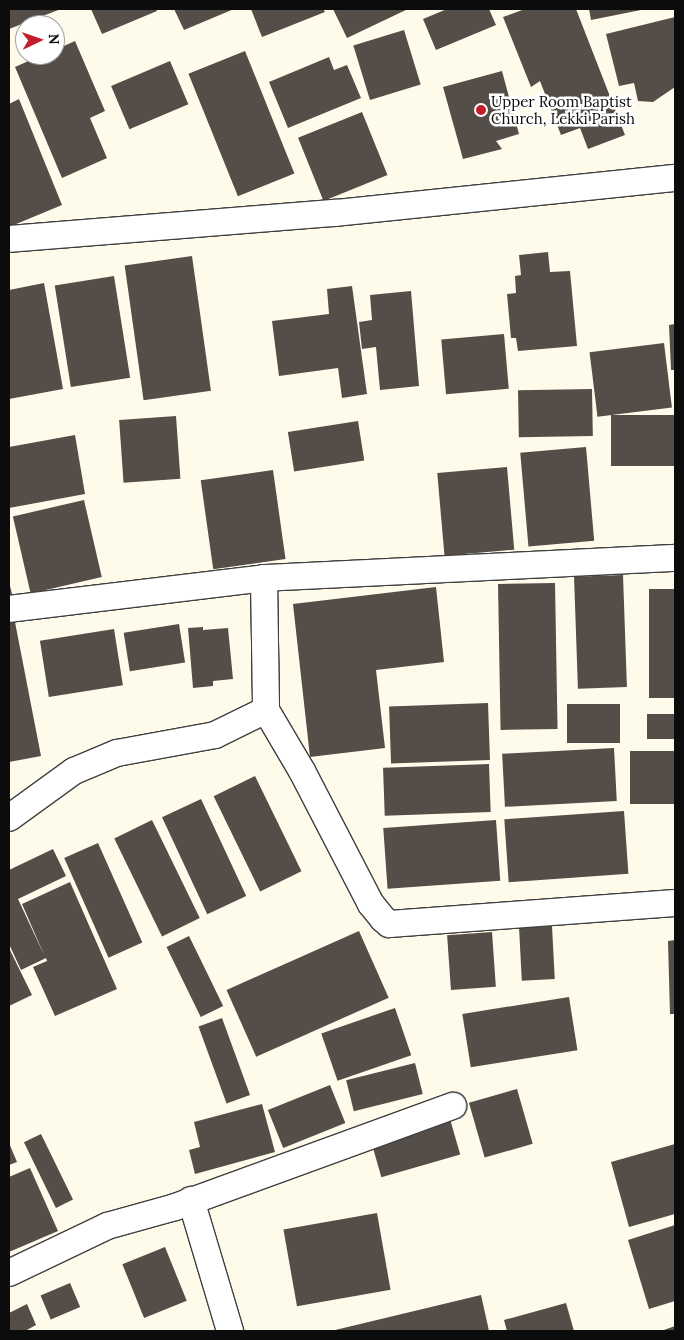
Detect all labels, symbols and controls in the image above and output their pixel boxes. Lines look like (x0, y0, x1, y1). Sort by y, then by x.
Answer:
north arrow (15, 15, 65, 65)
text: N (45, 33, 63, 45)
place label: Upper Room Baptist Church, Lekki Parish (491, 92, 635, 127)
marker: Upper Room Baptist Church, Lekki Parish (475, 104, 487, 116)

